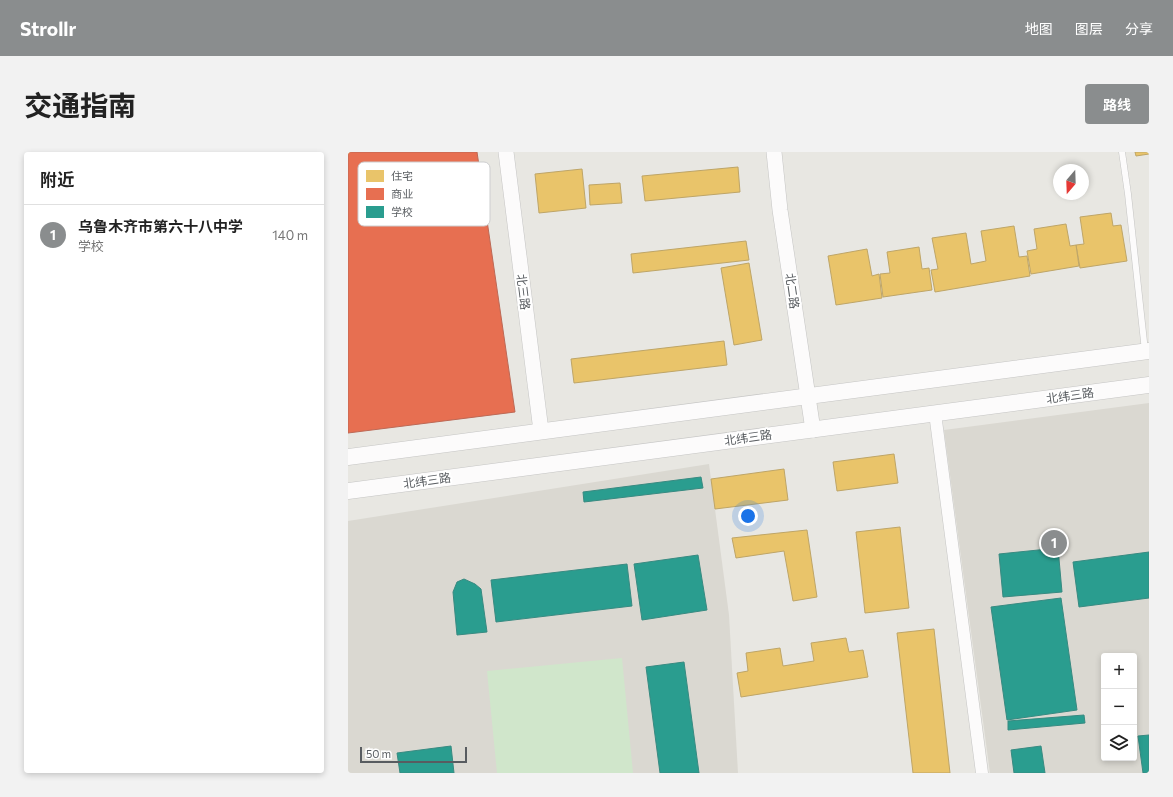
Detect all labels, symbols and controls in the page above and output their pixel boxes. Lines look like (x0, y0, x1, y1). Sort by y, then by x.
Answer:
text: Strollr (20, 17, 76, 40)
text: 地图 (1025, 20, 1053, 37)
text: 图层 (1075, 20, 1103, 37)
text: 分享 (1125, 20, 1153, 37)
button: 路线 (1085, 84, 1149, 124)
text: 交通指南 (24, 88, 136, 122)
legend (358, 162, 490, 226)
north arrow (1053, 164, 1089, 200)
text: 附近 (40, 169, 74, 190)
text: 住宅 (391, 169, 413, 182)
text: 商业 (391, 187, 413, 200)
text: 学校 (391, 205, 413, 218)
text: 乌鲁木齐市第六十八中学 (78, 217, 243, 235)
text: 1 (50, 227, 56, 243)
text: 140 m (272, 227, 308, 243)
text: 学校 (78, 238, 104, 254)
street label: 北二路 (784, 272, 802, 310)
street label: 北三路 (515, 273, 533, 311)
street label: 北纬三路 (1045, 385, 1095, 405)
street label: 北纬三路 (723, 427, 773, 447)
street label: 北纬三路 (402, 470, 452, 490)
your location (738, 506, 758, 526)
pin: 1 (1041, 528, 1067, 558)
map controls (1101, 653, 1137, 761)
button: + (1101, 653, 1137, 689)
button: − (1101, 689, 1137, 725)
button: layers (1101, 725, 1137, 761)
scale bar (360, 745, 467, 764)
text: 50 m (366, 747, 391, 760)

